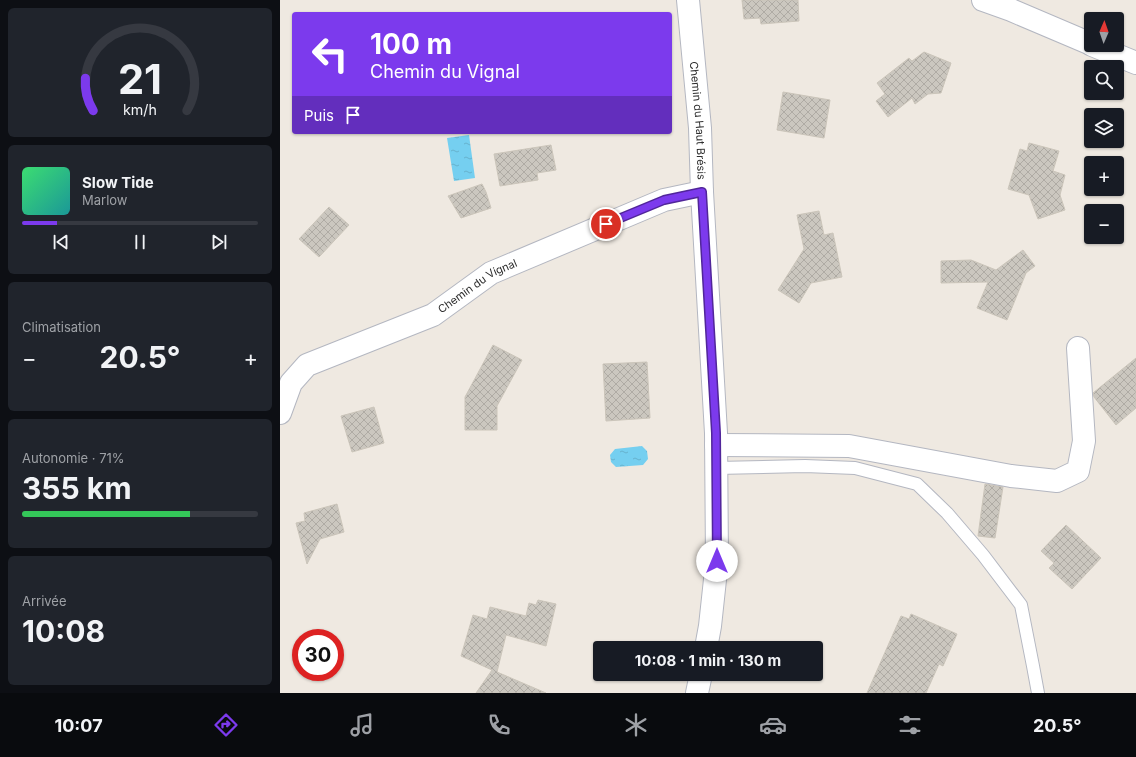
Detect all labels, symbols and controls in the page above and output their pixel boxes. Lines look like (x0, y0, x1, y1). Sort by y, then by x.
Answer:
north arrow (1084, 12, 1124, 52)
map controls (1084, 12, 1124, 244)
text: 100 m (370, 27, 452, 61)
icon: left (304, 28, 356, 80)
text: 21 (118, 53, 162, 103)
button: search (1084, 60, 1124, 100)
text: Chemin du Vignal (370, 61, 520, 82)
street label: Chemin du Haut Brésis (687, 61, 709, 180)
text: km/h (123, 100, 157, 117)
icon: arrive (342, 104, 364, 126)
text: Puis (304, 106, 334, 125)
button: layers (1084, 108, 1124, 148)
button: + (1084, 156, 1124, 196)
text: Slow Tide (82, 173, 154, 192)
text: Marlow (82, 192, 128, 208)
button: − (1084, 204, 1124, 244)
pin (589, 207, 623, 241)
icon: arrive (595, 213, 617, 235)
icon: previous (50, 231, 72, 253)
icon: pause (129, 231, 151, 253)
icon: next (208, 231, 230, 253)
street label: Chemin du Vignal (435, 256, 519, 316)
text: Climatisation (22, 319, 101, 335)
text: 20.5° (100, 339, 180, 375)
text: − (22, 345, 37, 371)
text: + (243, 345, 258, 371)
text: Autonomie · 71% (22, 450, 125, 466)
text: 355 km (22, 470, 132, 506)
position arrow (696, 540, 738, 582)
text: Arrivée (22, 593, 67, 609)
text: 10:08 (22, 613, 105, 649)
speed limit sign: 30 (292, 629, 344, 681)
text: 10:08 · 1 min · 130 m (635, 651, 781, 670)
icon: directions (212, 711, 240, 739)
icon: music (348, 711, 376, 739)
icon: phone (485, 711, 513, 739)
icon: climate (622, 711, 650, 739)
icon: car (759, 711, 787, 739)
icon: filters (896, 711, 924, 739)
text: 10:07 (54, 715, 103, 736)
text: 20.5° (1033, 715, 1082, 736)

